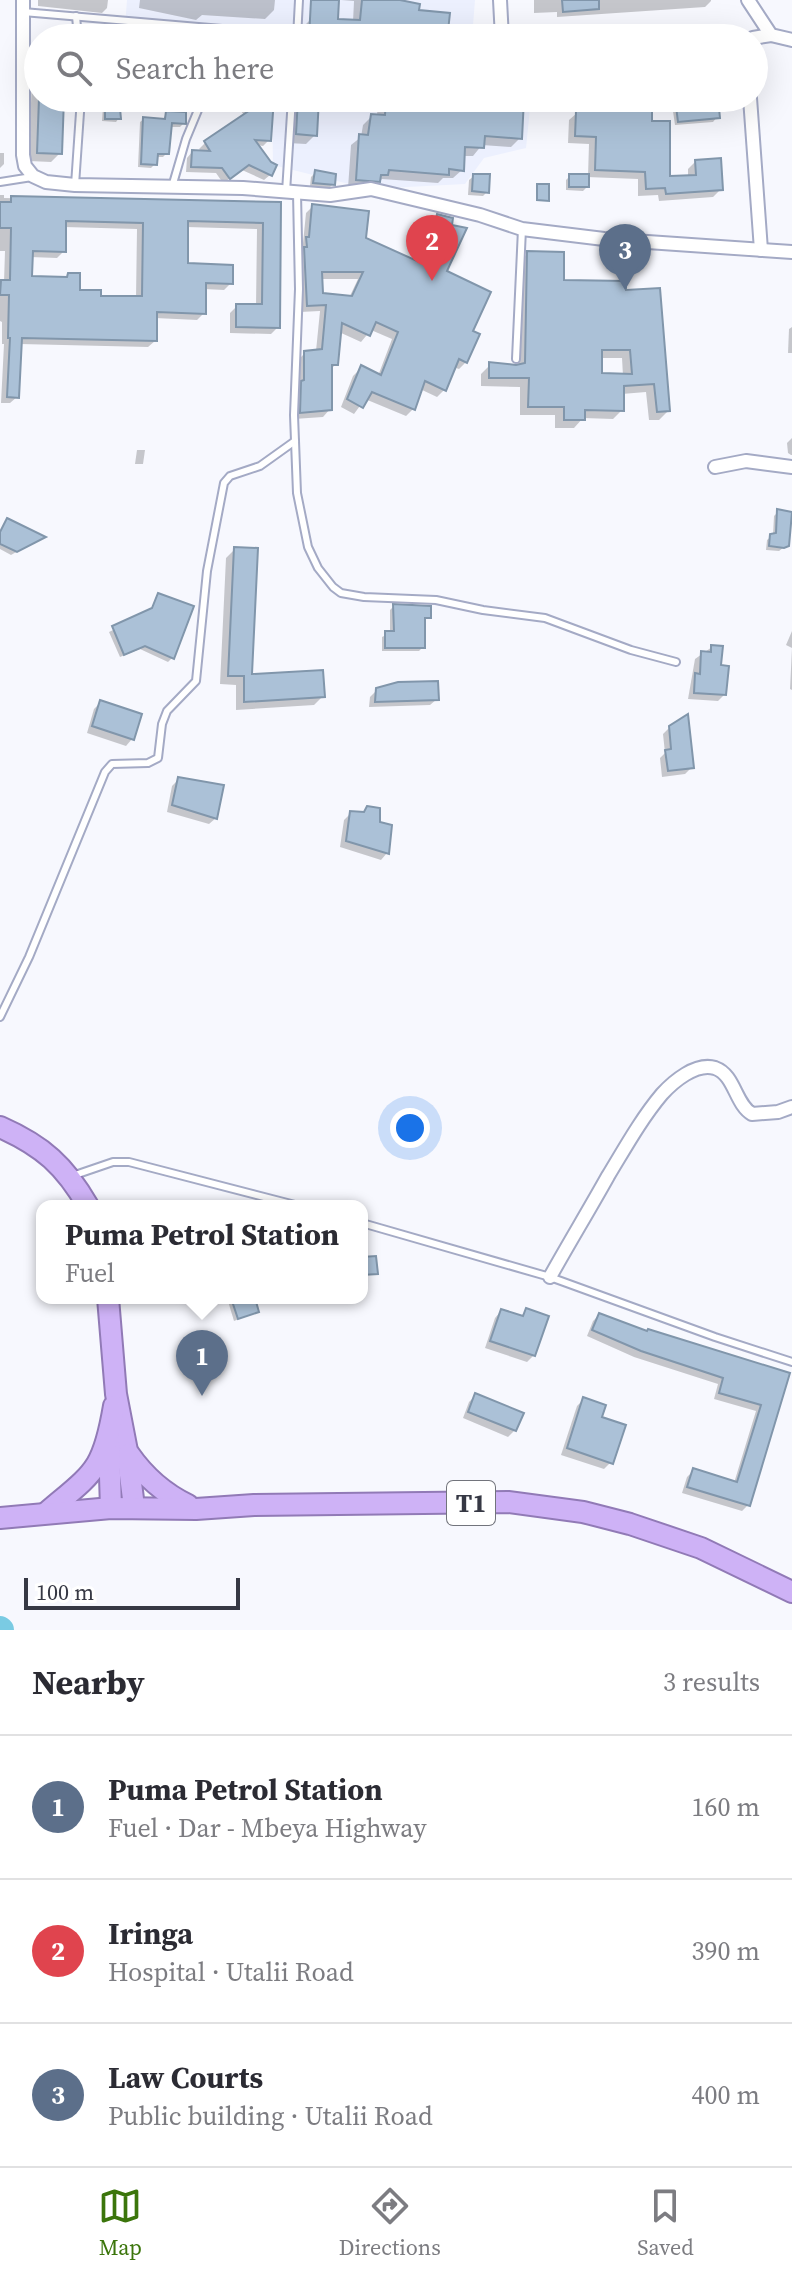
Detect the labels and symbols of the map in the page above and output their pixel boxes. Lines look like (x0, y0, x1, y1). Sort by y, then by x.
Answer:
pin: 2 (406, 215, 458, 281)
pin: 3 (599, 224, 651, 290)
your location (390, 1108, 430, 1148)
pin: 1 (176, 1330, 228, 1396)
road number: T1 (447, 1481, 495, 1525)
scale bar (24, 1574, 240, 1610)

